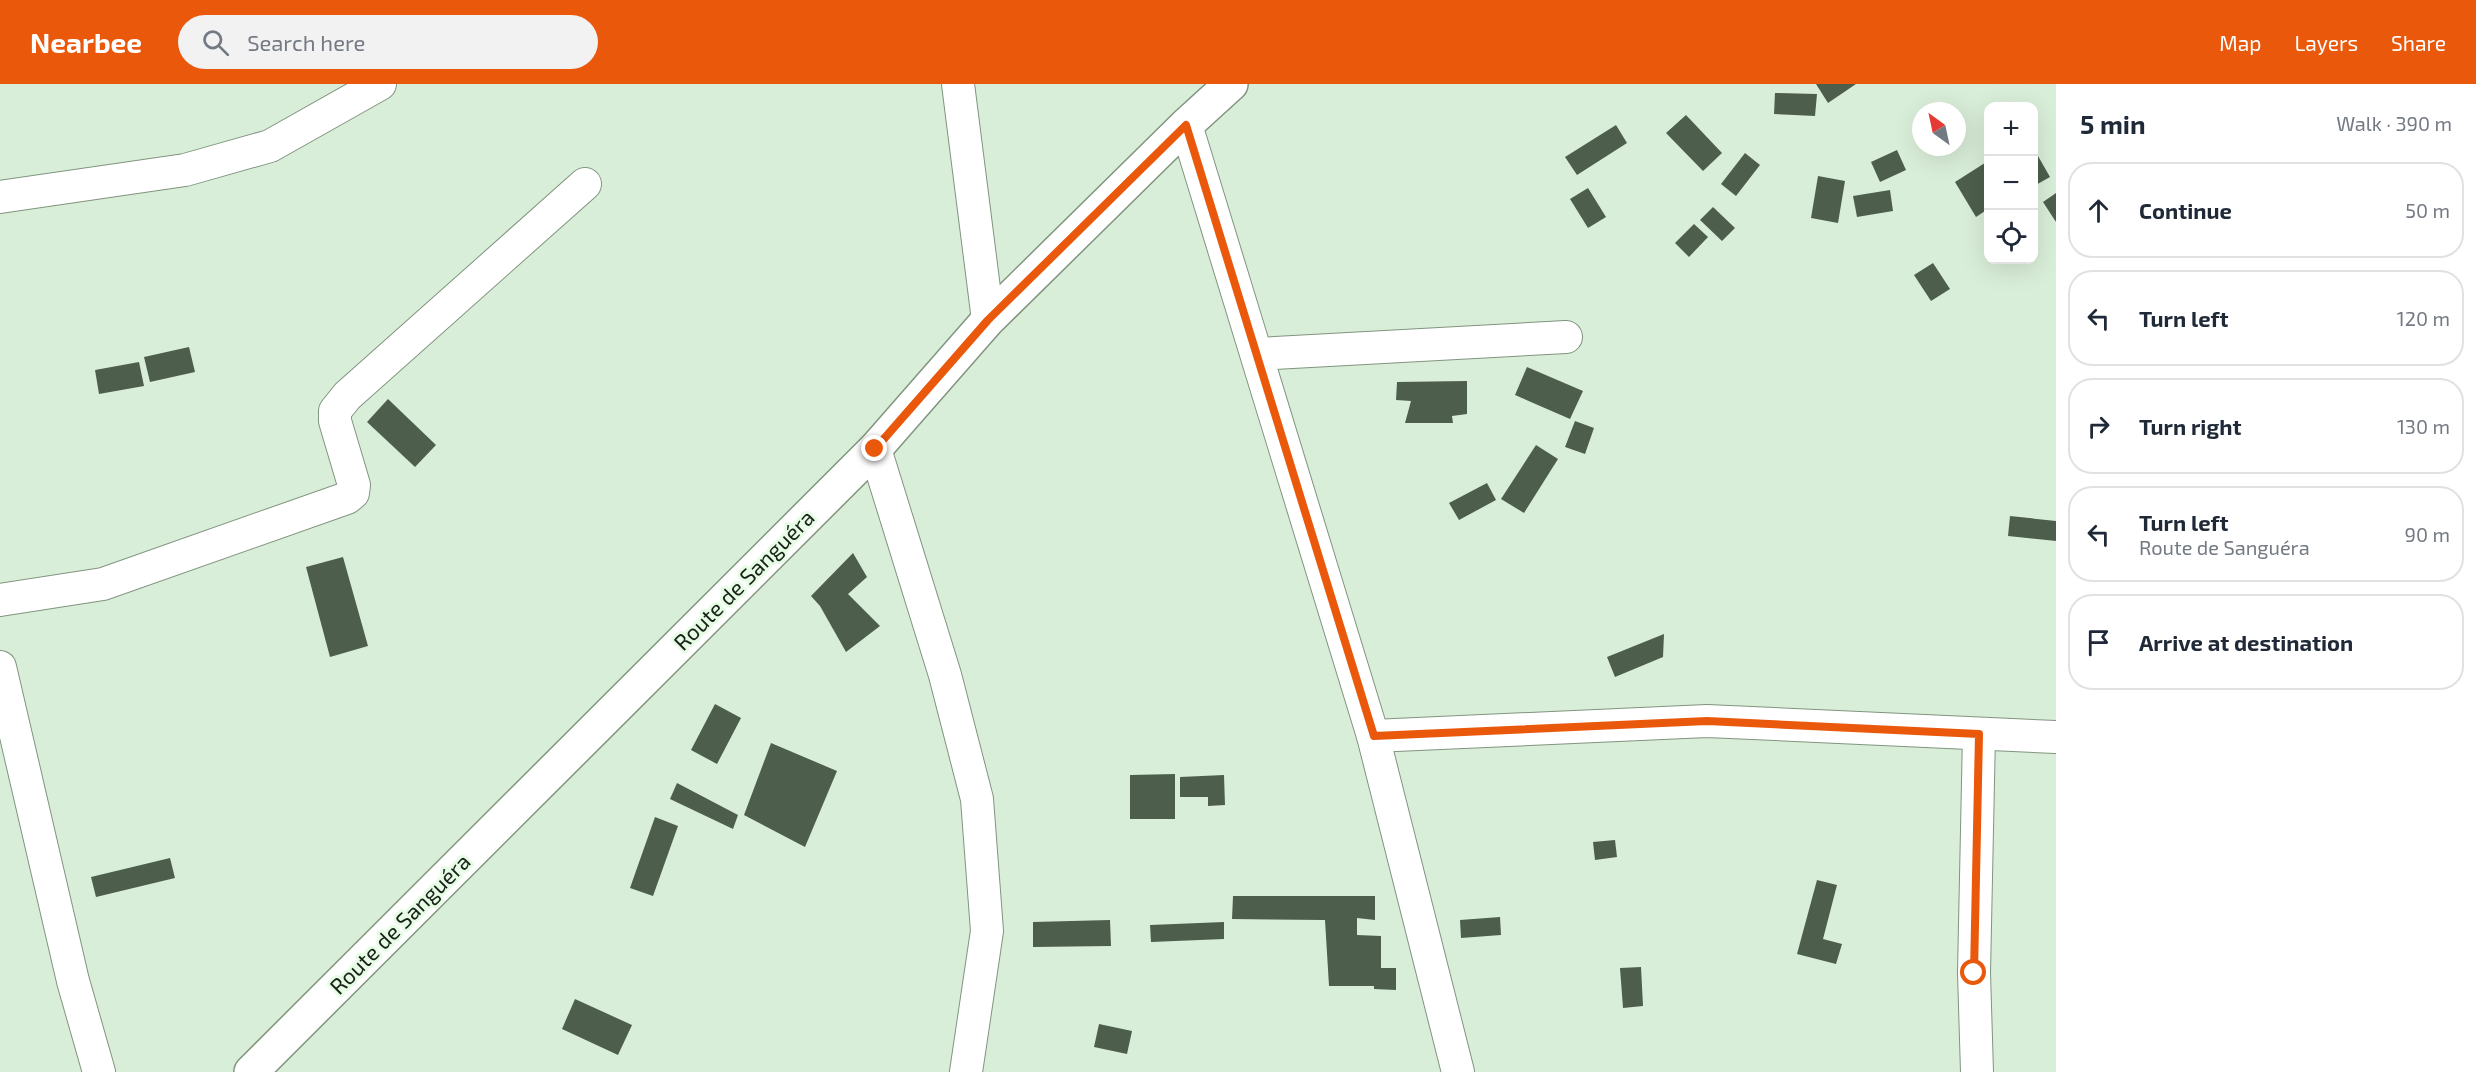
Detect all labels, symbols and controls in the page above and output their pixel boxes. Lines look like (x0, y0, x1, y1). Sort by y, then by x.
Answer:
search box (178, 15, 598, 69)
text: Nearbee (30, 25, 142, 59)
icon: search (199, 26, 232, 59)
text: Search here (247, 29, 365, 55)
text: Map (2219, 30, 2261, 55)
text: Layers (2294, 30, 2358, 55)
text: Share (2391, 30, 2446, 55)
north arrow (1912, 102, 1966, 156)
map controls (1984, 102, 2038, 264)
button: + (1984, 102, 2038, 156)
text: 5 min (2080, 108, 2146, 139)
text: Walk · 390 m (2336, 111, 2452, 135)
button: − (1984, 156, 2038, 210)
icon: ahead (2082, 194, 2115, 227)
text: Continue (2139, 197, 2232, 223)
text: 50 m (2405, 198, 2450, 222)
button: locate (1984, 210, 2038, 264)
icon: left (2082, 302, 2115, 335)
text: Turn left (2139, 305, 2228, 331)
text: 120 m (2397, 306, 2450, 330)
icon: right (2082, 410, 2115, 443)
text: Turn right (2139, 413, 2241, 439)
text: 130 m (2397, 414, 2450, 438)
route end (861, 435, 887, 461)
street label: Route de Sanguéra (668, 504, 819, 655)
text: Turn left (2139, 509, 2228, 535)
icon: left (2082, 518, 2115, 551)
text: 90 m (2405, 522, 2450, 546)
text: Route de Sanguéra (2139, 535, 2310, 559)
icon: arrive (2082, 626, 2115, 659)
text: Arrive at destination (2139, 629, 2353, 655)
street label: Route de Sanguéra (324, 848, 475, 999)
route start (1960, 959, 1986, 985)

